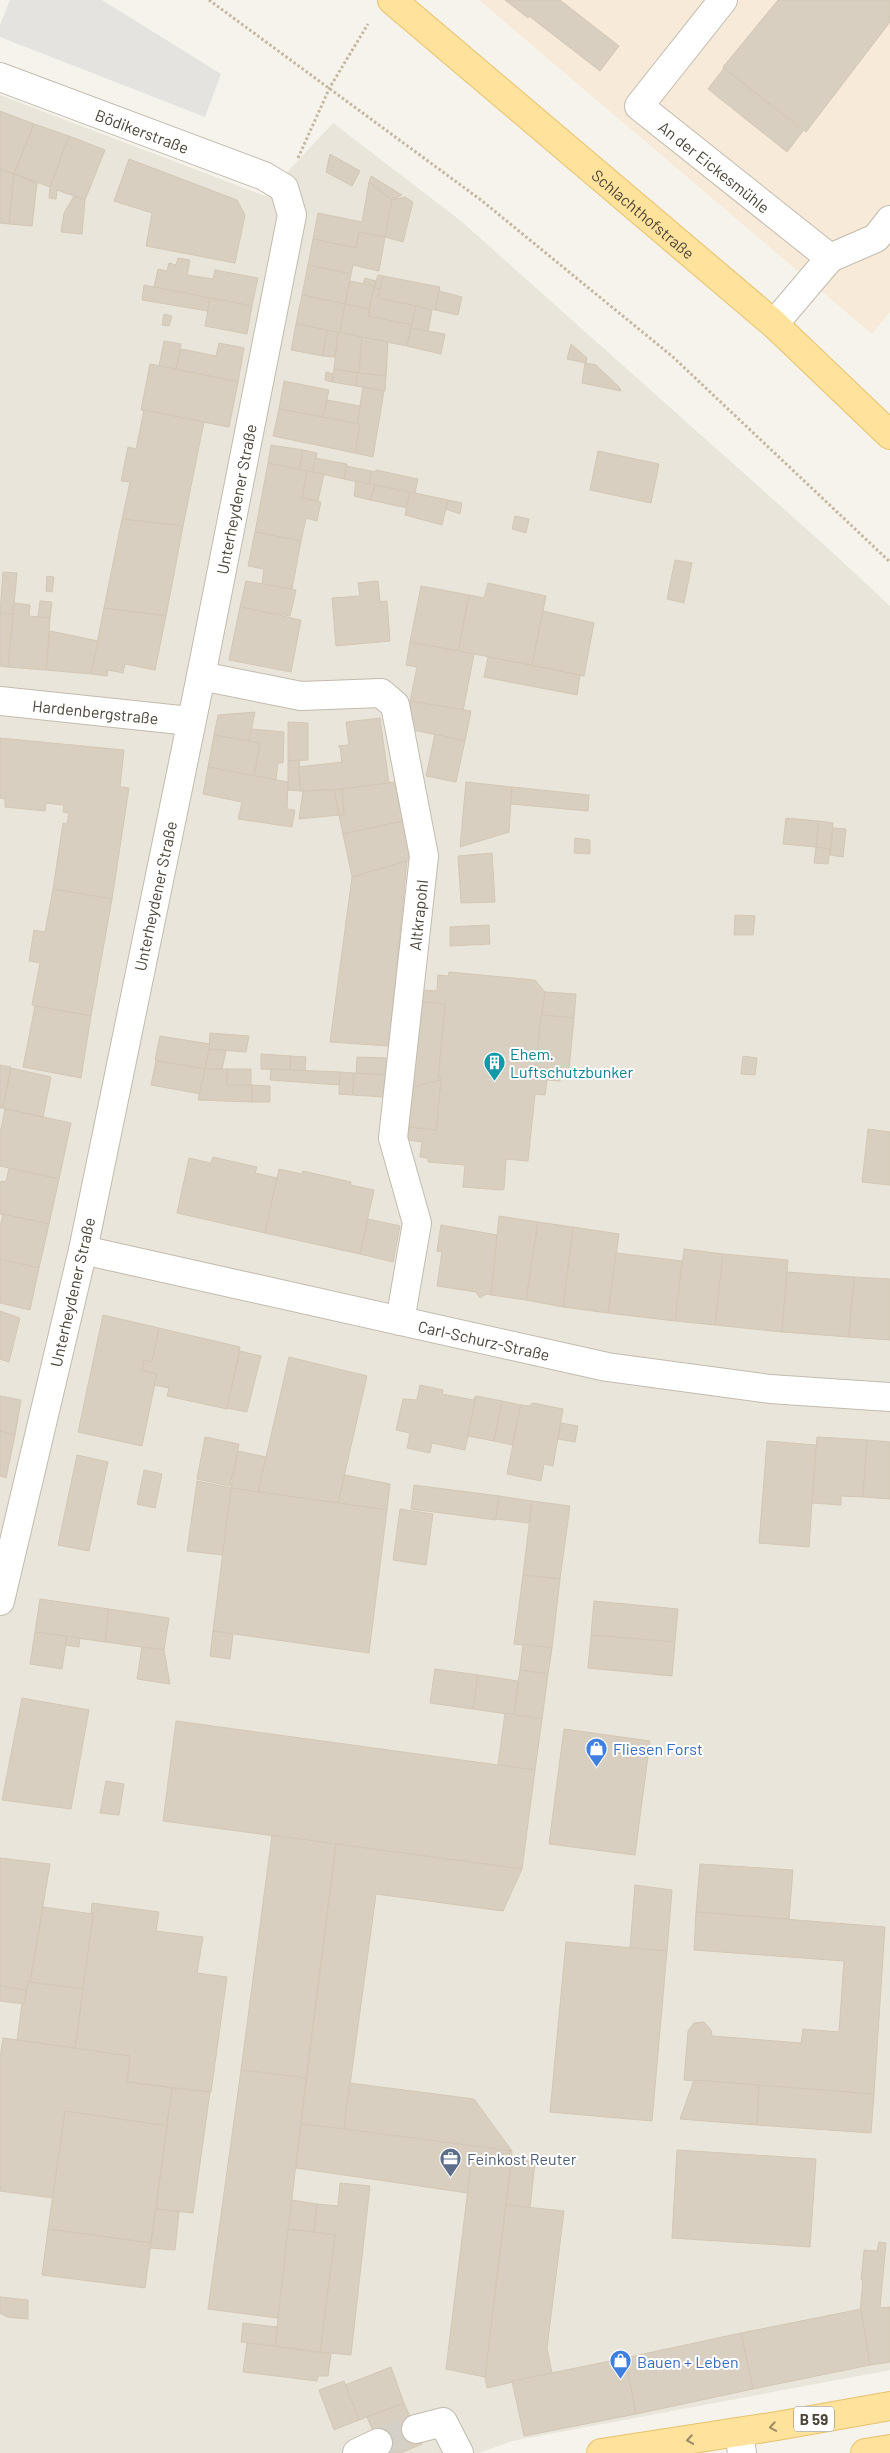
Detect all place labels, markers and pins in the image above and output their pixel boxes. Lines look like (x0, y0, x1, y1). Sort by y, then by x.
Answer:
place label: Ehem. Luftschutzbunker (510, 1044, 634, 1081)
building icon: Ehem. Luftschutzbunker (482, 1050, 506, 1081)
shop icon: Fliesen Forst (585, 1736, 609, 1767)
place label: Fliesen Forst (613, 1739, 703, 1758)
office icon: Feinkost Reuter (439, 2146, 463, 2177)
place label: Feinkost Reuter (467, 2149, 577, 2168)
shop icon: Bauen + Leben (609, 2349, 633, 2380)
place label: Bauen + Leben (637, 2352, 739, 2371)

